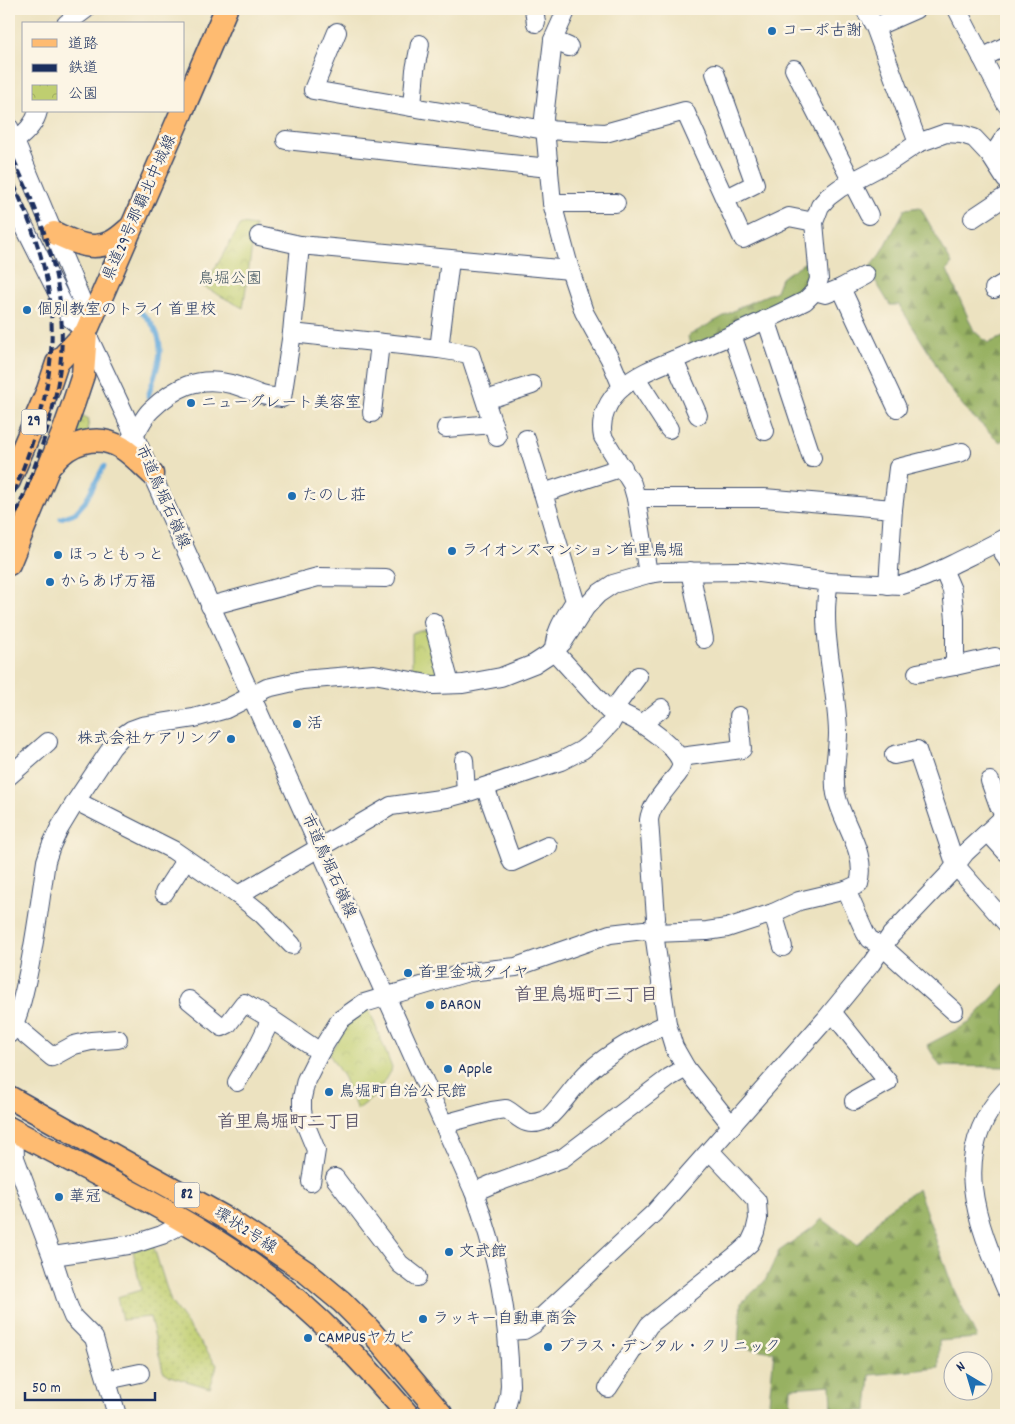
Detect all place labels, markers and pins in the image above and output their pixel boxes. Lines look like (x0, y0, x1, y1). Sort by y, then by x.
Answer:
place label: コーポ古謝 (782, 20, 862, 43)
marker: コーポ古謝 (766, 25, 778, 37)
place label: 個別教室のトライ 首里校 (37, 299, 216, 322)
marker: 個別教室のトライ 首里校 (21, 304, 33, 316)
place label: ニューグレート美容室 (201, 392, 361, 415)
marker: ニューグレート美容室 (185, 397, 197, 409)
place label: たのし荘 (302, 485, 366, 508)
marker: たのし荘 (286, 490, 298, 502)
place label: ライオンズマンション首里鳥堀 (462, 540, 684, 563)
place label: ほっともっと (68, 544, 164, 567)
marker: ライオンズマンション首里鳥堀 (446, 545, 458, 557)
marker: ほっともっと (52, 549, 64, 561)
place label: からあげ万福 (60, 571, 156, 594)
marker: からあげ万福 (44, 576, 56, 588)
place label: 活 (307, 713, 323, 736)
marker: 活 (291, 718, 303, 730)
place label: 株式会社ケアリング (77, 728, 221, 751)
marker: 株式会社ケアリング (225, 733, 237, 745)
place label: 首里金城タイヤ (418, 962, 529, 985)
marker: 首里金城タイヤ (402, 967, 414, 979)
place label: BARON (440, 994, 481, 1017)
marker: BARON (424, 999, 436, 1011)
place label: Apple (458, 1058, 492, 1081)
marker: Apple (442, 1063, 454, 1075)
place label: 鳥堀町自治公民館 (339, 1081, 467, 1104)
marker: 鳥堀町自治公民館 (323, 1086, 335, 1098)
place label: 華冠 (69, 1186, 101, 1209)
marker: 華冠 (53, 1191, 65, 1203)
place label: 文武館 (459, 1241, 507, 1264)
marker: 文武館 (443, 1246, 455, 1258)
place label: ラッキー自動車商会 (433, 1308, 577, 1331)
marker: ラッキー自動車商会 (417, 1313, 429, 1325)
place label: CAMPUSヤカビ (318, 1327, 414, 1350)
marker: CAMPUSヤカビ (302, 1332, 314, 1344)
place label: プラス・デンタル・クリニック (558, 1336, 780, 1359)
marker: プラス・デンタル・クリニック (542, 1341, 554, 1353)

